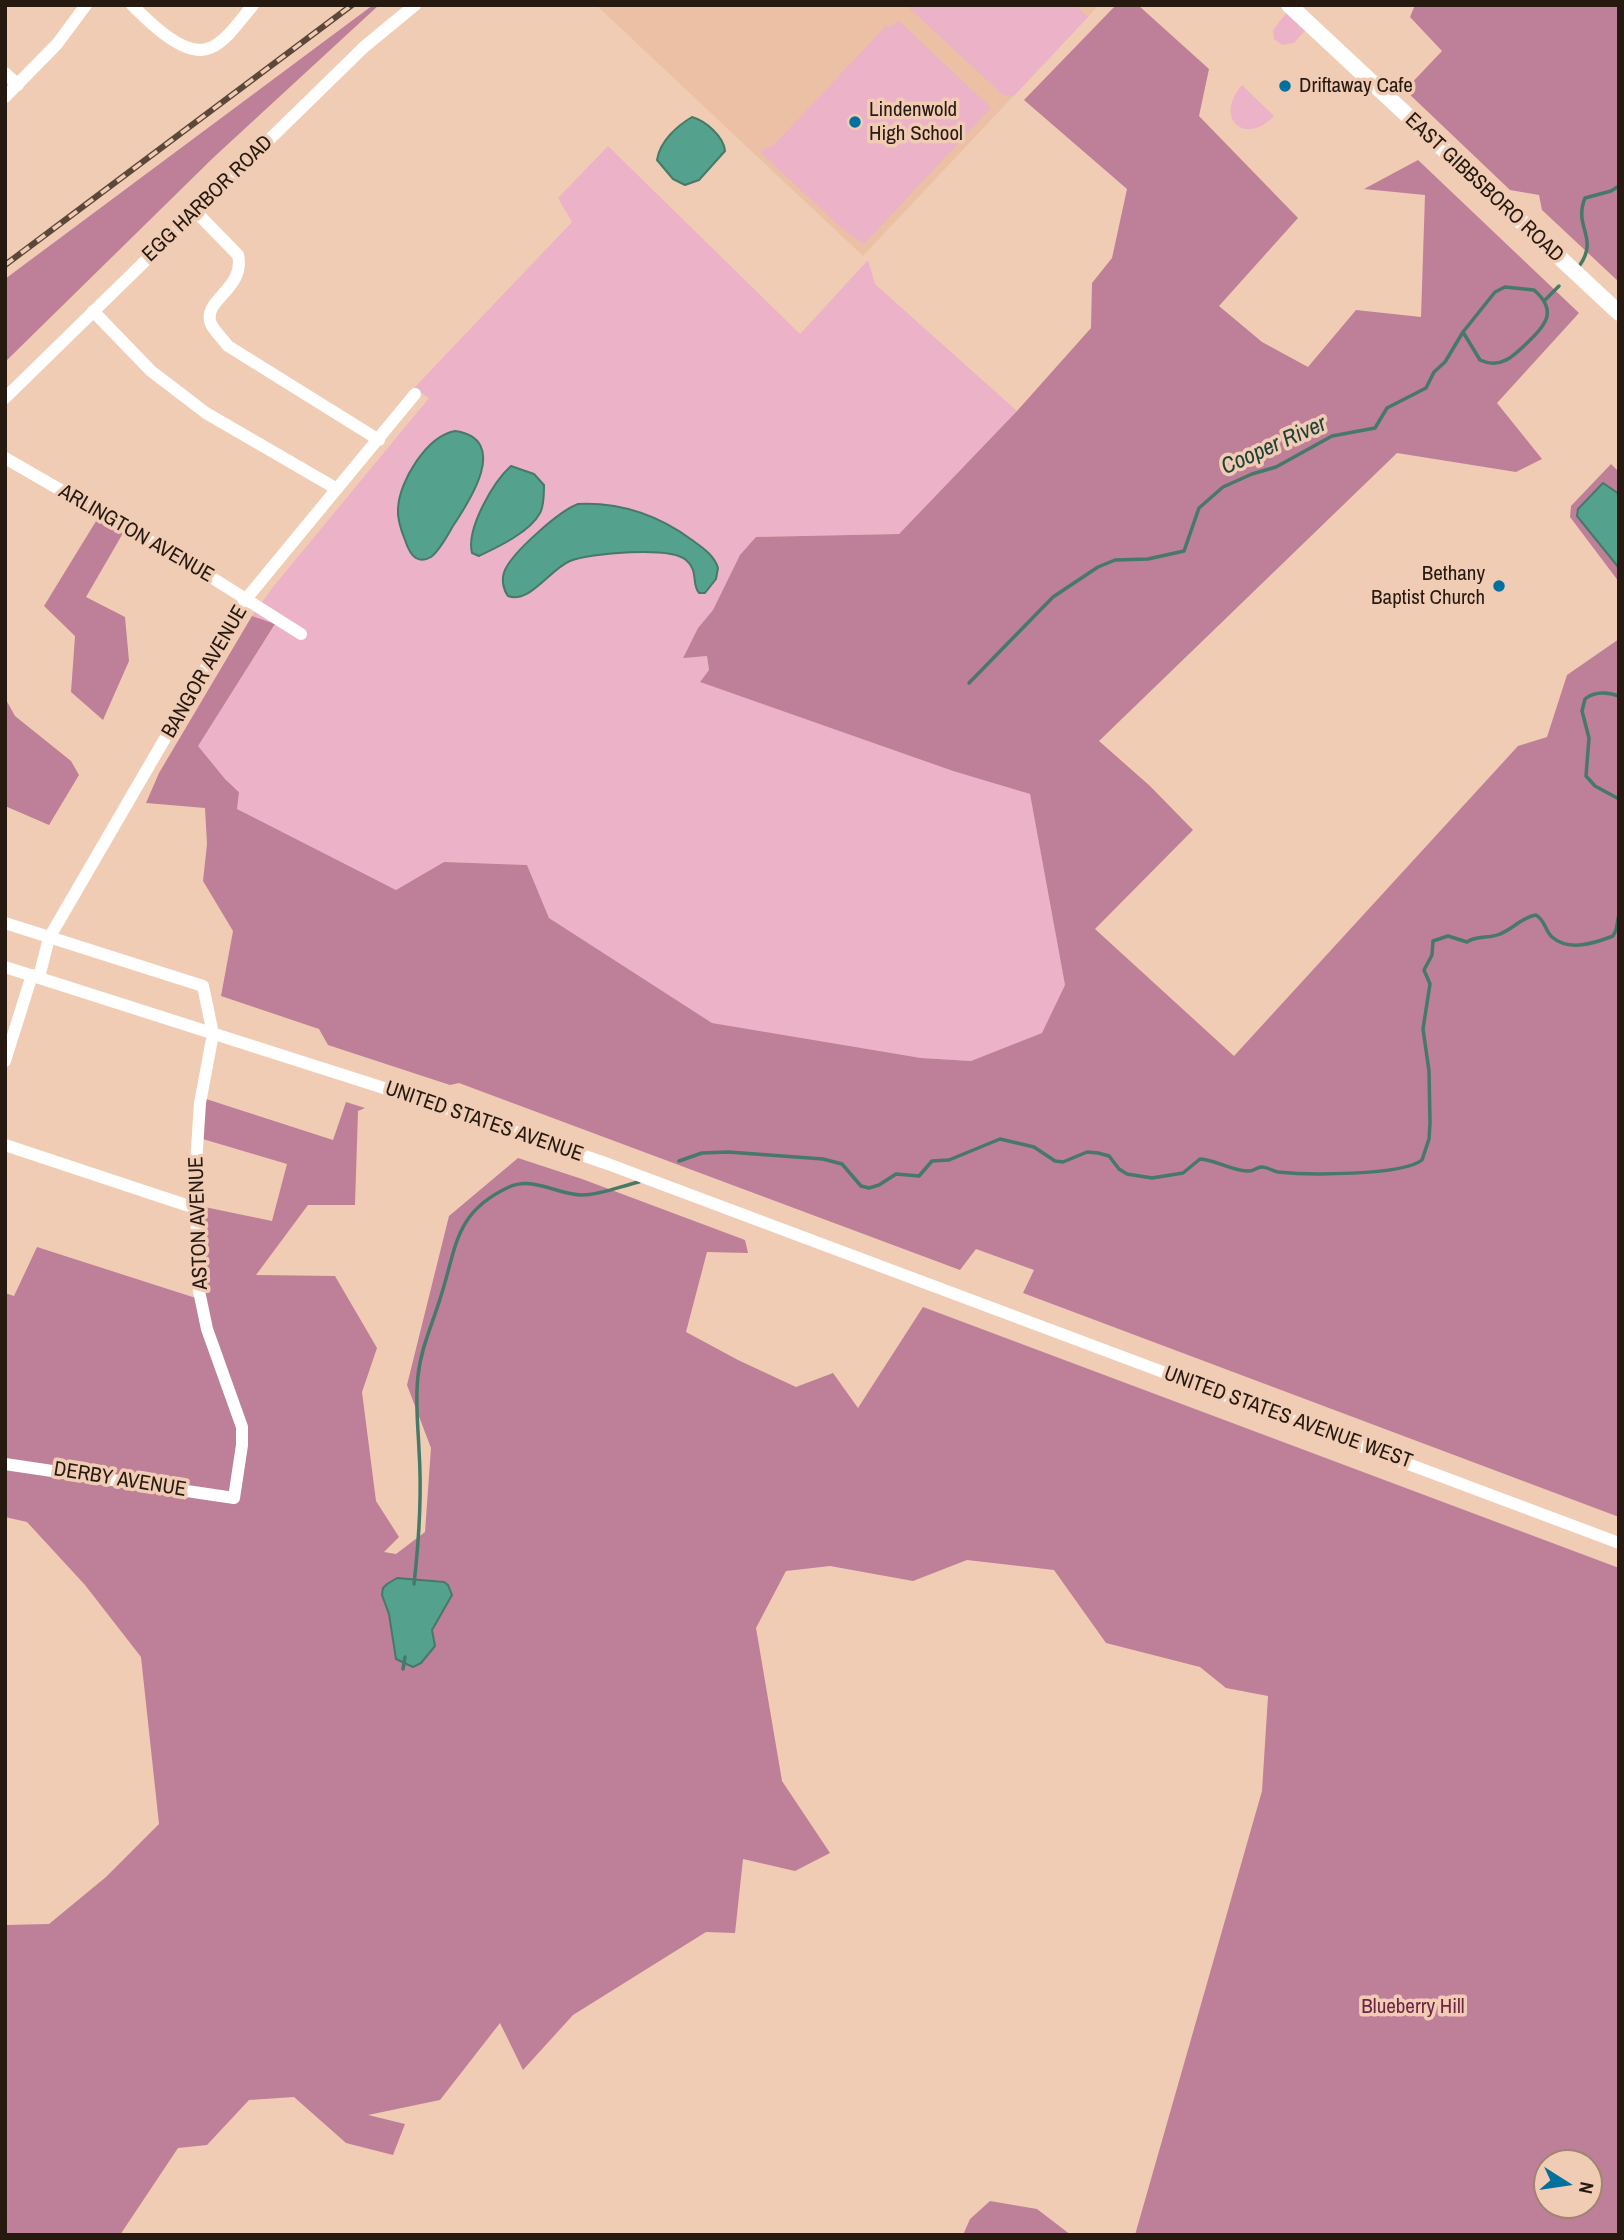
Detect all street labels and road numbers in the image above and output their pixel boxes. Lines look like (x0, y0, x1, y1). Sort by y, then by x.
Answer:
street label: EAST GIBBSBORO ROAD (1399, 108, 1569, 268)
street label: EGG HARBOR ROAD (138, 130, 278, 268)
street label: ARLINGTON AVENUE (54, 479, 218, 589)
street label: BANGOR AVENUE (157, 601, 253, 743)
street label: UNITED STATES AVENUE (382, 1076, 586, 1168)
street label: ASTON AVENUE (184, 1156, 214, 1290)
street label: UNITED STATES AVENUE WEST (1160, 1361, 1416, 1475)
street label: DERBY AVENUE (52, 1457, 188, 1503)

